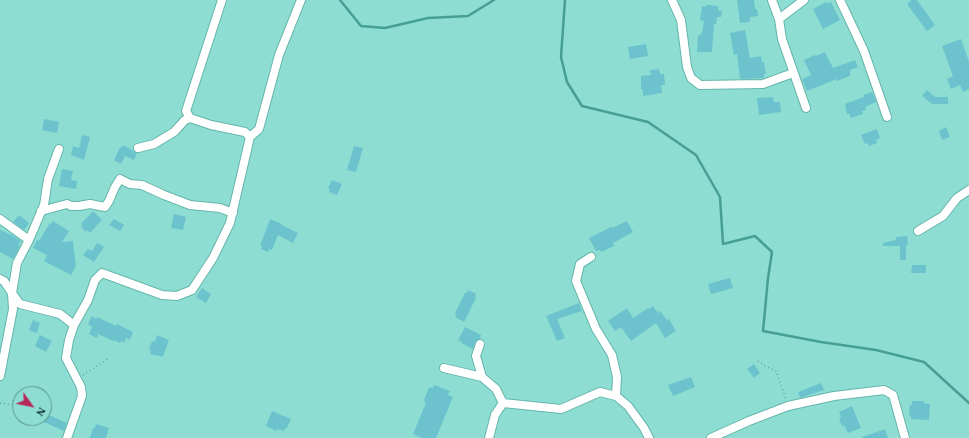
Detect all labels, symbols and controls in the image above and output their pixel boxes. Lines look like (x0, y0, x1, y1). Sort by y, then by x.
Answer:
north arrow (12, 386, 52, 426)
text: N (34, 405, 48, 419)

